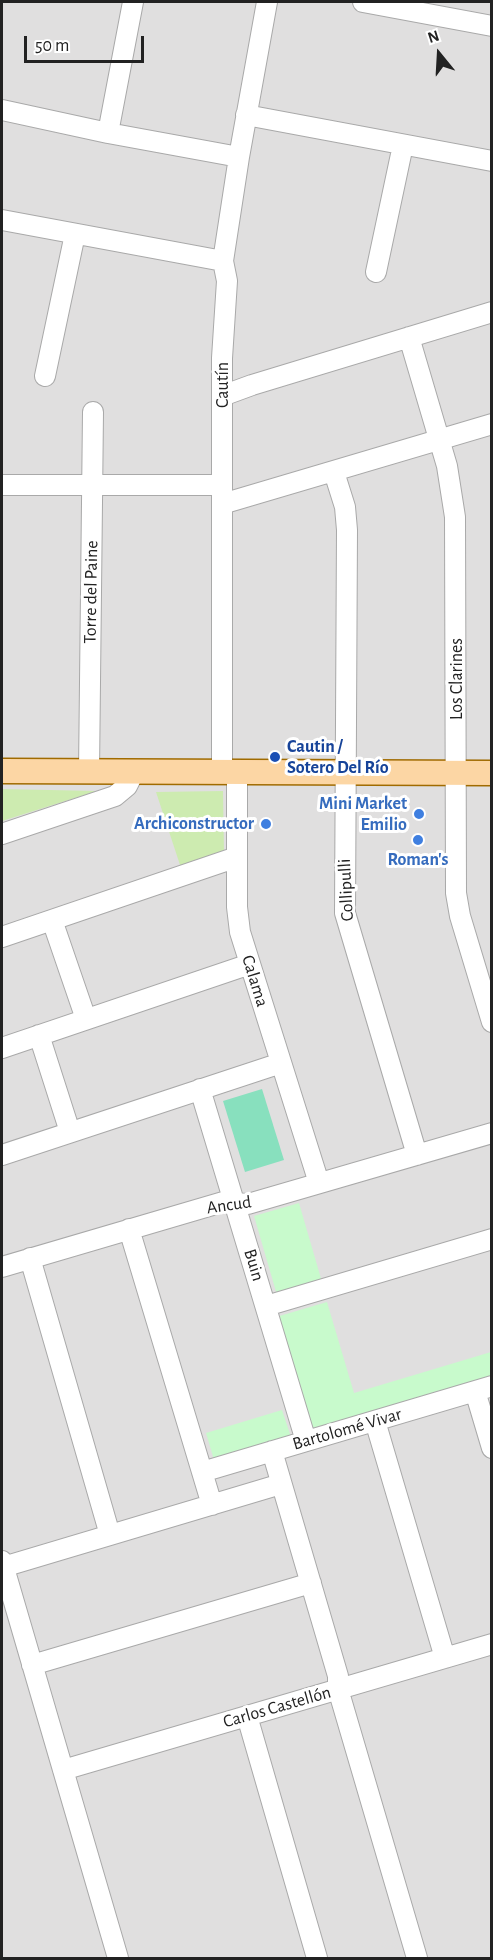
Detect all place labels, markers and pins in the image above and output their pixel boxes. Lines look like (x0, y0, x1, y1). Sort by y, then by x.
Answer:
place label: Cautin / Sotero Del Río (287, 736, 389, 778)
marker: Cautin / Sotero Del Río (268, 750, 282, 764)
place label: Mini Market Emilio (319, 793, 407, 836)
marker: Mini Market Emilio (412, 807, 426, 821)
place label: Archiconstructor (134, 813, 254, 835)
marker: Archiconstructor (259, 817, 273, 831)
marker: Roman's (411, 833, 425, 847)
place label: Roman's (388, 849, 448, 871)

